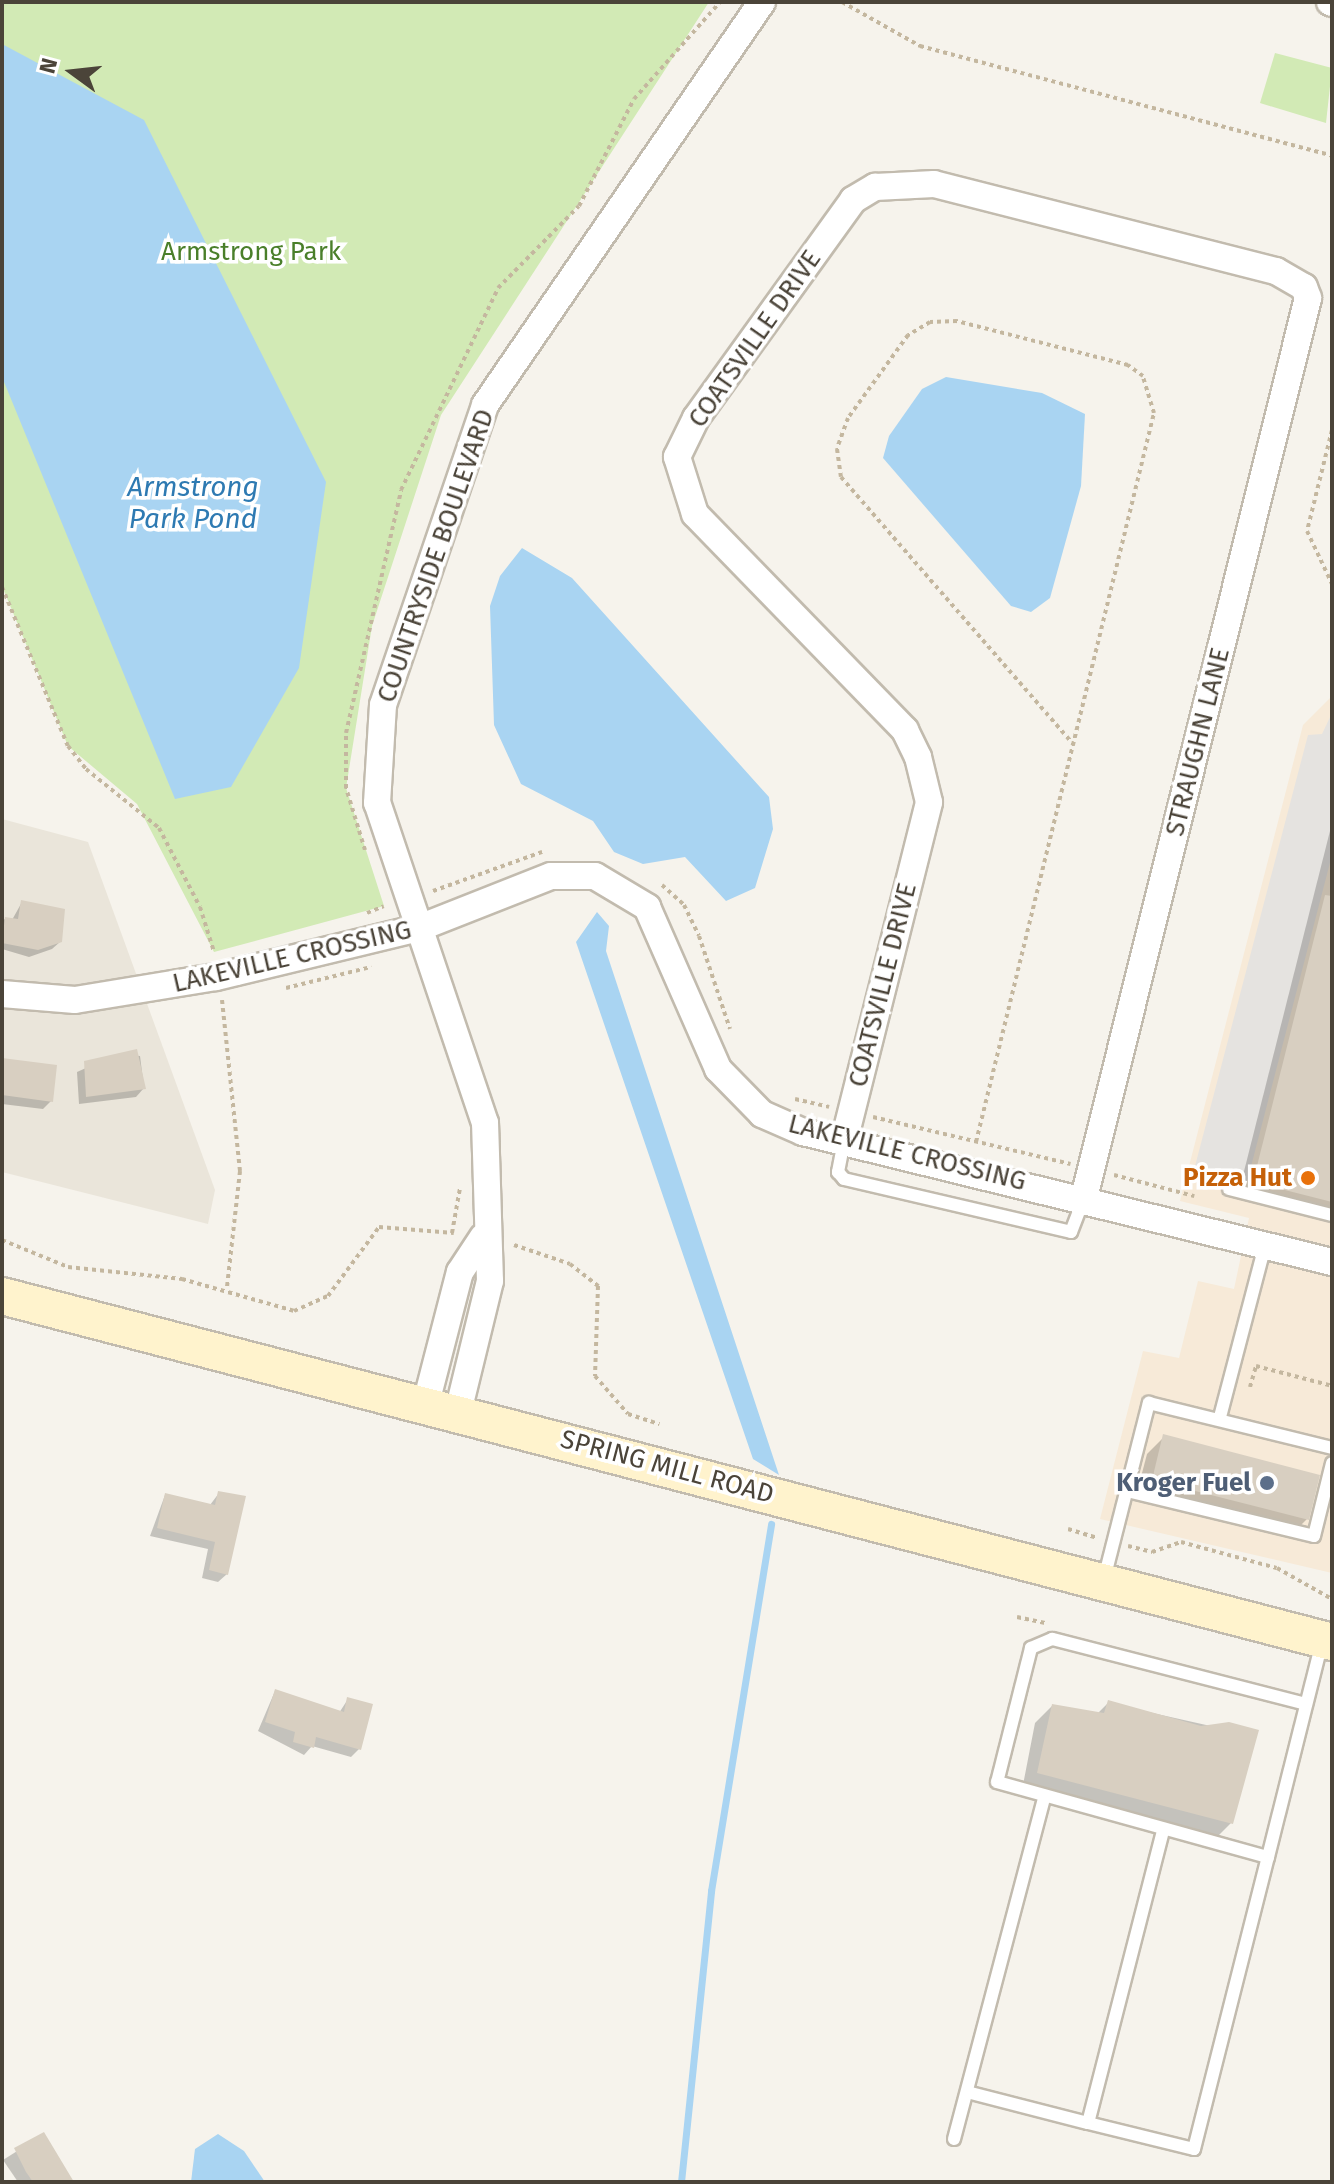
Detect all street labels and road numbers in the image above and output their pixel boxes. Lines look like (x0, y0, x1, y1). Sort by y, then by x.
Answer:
street label: COATSVILLE DRIVE (682, 244, 828, 434)
street label: COUNTRYSIDE BOULEVARD (371, 405, 501, 707)
street label: STRAUGHN LANE (1160, 645, 1236, 839)
street label: COATSVILLE DRIVE (843, 880, 923, 1090)
street label: LAKEVILLE CROSSING (170, 914, 414, 1000)
street label: LAKEVILLE CROSSING (785, 1108, 1029, 1198)
street label: SPRING MILL ROAD (557, 1424, 777, 1510)

